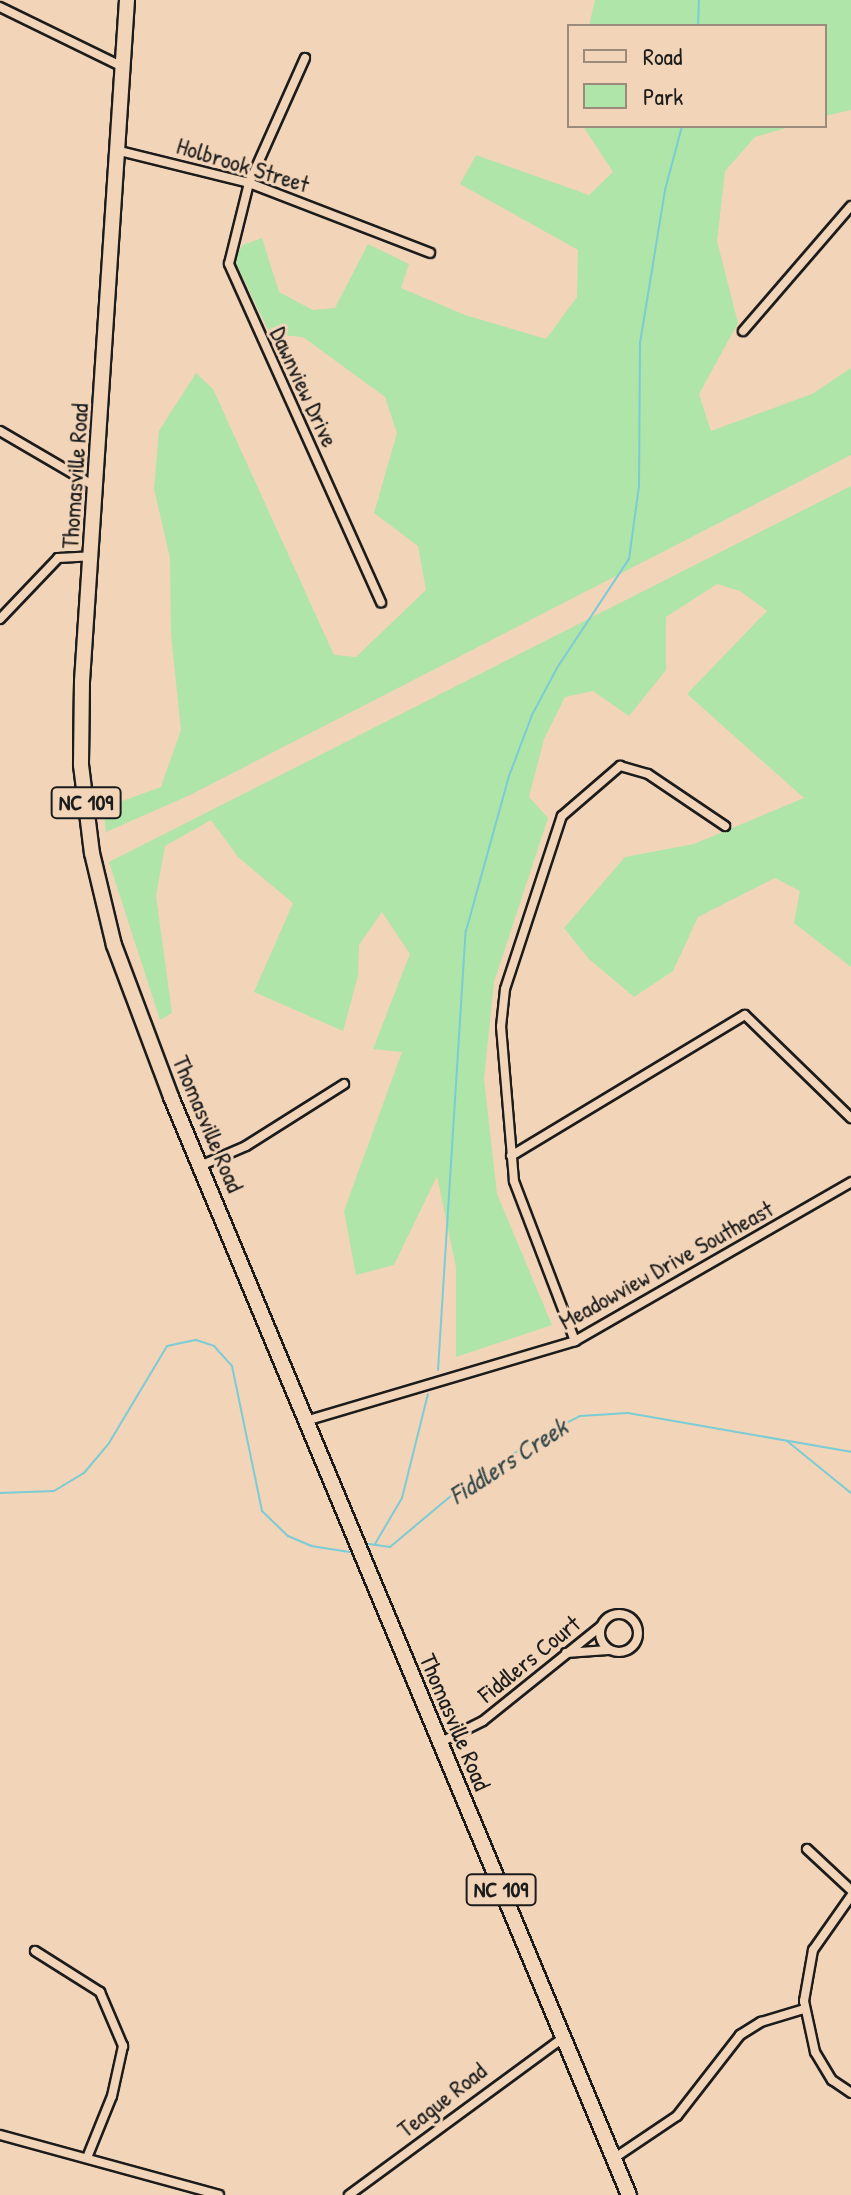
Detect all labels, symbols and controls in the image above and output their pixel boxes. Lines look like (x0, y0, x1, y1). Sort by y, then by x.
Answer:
legend (567, 24, 827, 128)
text: Road (643, 40, 682, 72)
text: Park (643, 80, 683, 112)
street label: Holbrook Street (173, 131, 313, 199)
street label: Dawnview Drive (264, 322, 344, 452)
street label: Thomasville Road (56, 402, 94, 550)
road number: NC 109 (50, 785, 122, 821)
street label: Thomasville Road (166, 1051, 250, 1197)
street label: Meadowview Drive Southeast (554, 1194, 778, 1336)
water label: Fiddlers Creek (443, 1411, 573, 1511)
street label: Fiddlers Court (472, 1609, 586, 1709)
street label: Thomasville Road (413, 1649, 497, 1795)
road number: NC 109 (465, 1872, 537, 1908)
street label: Teague Road (392, 2056, 492, 2144)

